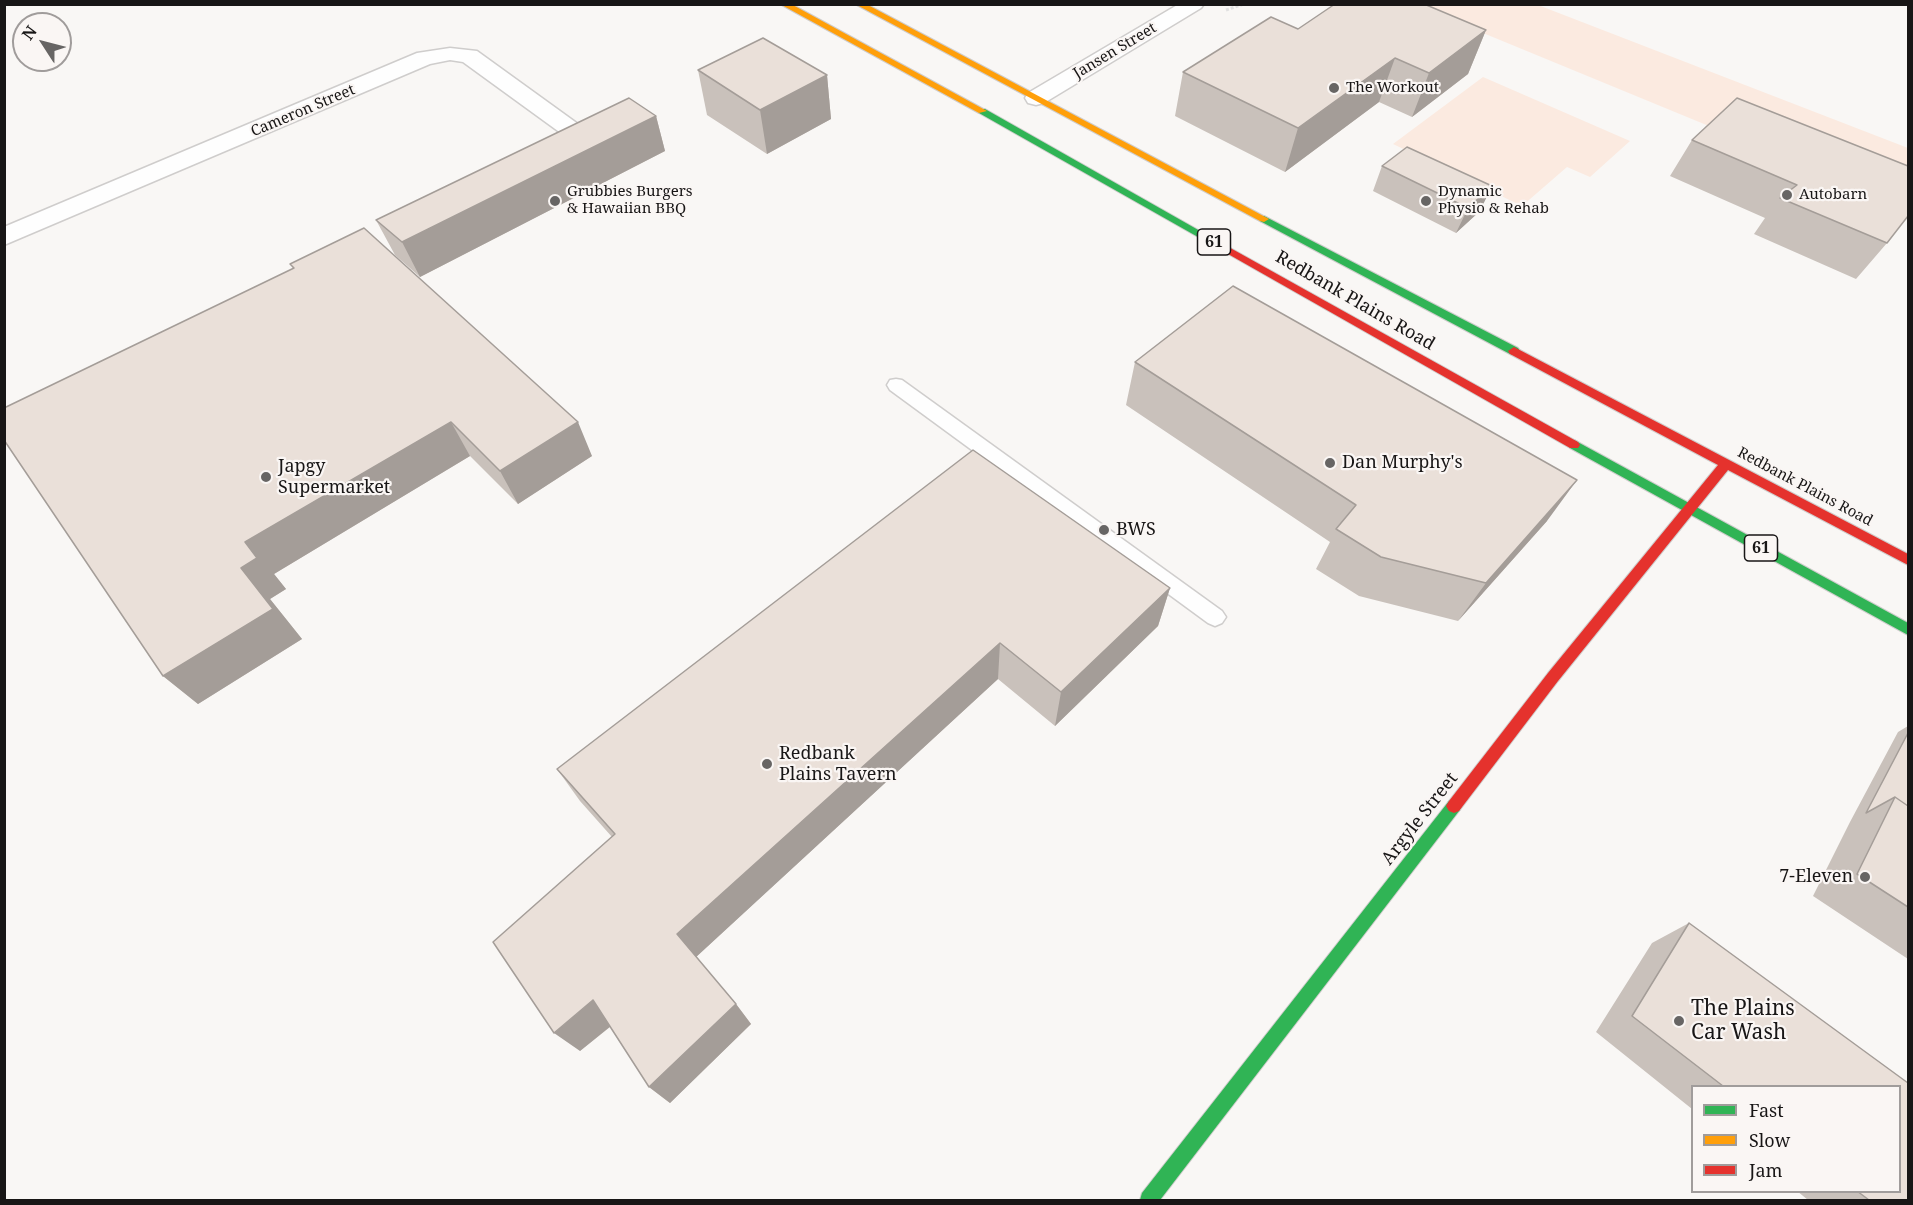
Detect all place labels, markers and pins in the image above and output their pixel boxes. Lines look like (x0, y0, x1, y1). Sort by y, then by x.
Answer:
place label: The Workout (1346, 79, 1439, 97)
marker: The Workout (1327, 81, 1341, 95)
place label: Grubbies Burgers & Hawaiian BBQ (567, 183, 693, 218)
place label: Dynamic Physio & Rehab (1438, 183, 1549, 218)
place label: Autobarn (1799, 186, 1867, 204)
marker: Autobarn (1780, 188, 1794, 202)
marker: Grubbies Burgers & Hawaiian BBQ (548, 194, 562, 208)
marker: Dynamic Physio & Rehab (1419, 194, 1433, 208)
place label: Dan Murphy's (1342, 452, 1463, 474)
place label: Japgy Supermarket (278, 456, 390, 498)
marker: Dan Murphy's (1323, 456, 1337, 470)
marker: Japgy Supermarket (259, 470, 273, 484)
place label: BWS (1116, 519, 1156, 541)
marker: BWS (1097, 523, 1111, 537)
place label: Redbank Plains Tavern (779, 743, 897, 786)
marker: Redbank Plains Tavern (760, 757, 774, 771)
place label: 7-Eleven (1779, 866, 1853, 888)
marker: 7-Eleven (1858, 870, 1872, 884)
place label: The Plains Car Wash (1691, 996, 1795, 1046)
marker: The Plains Car Wash (1672, 1014, 1686, 1028)

